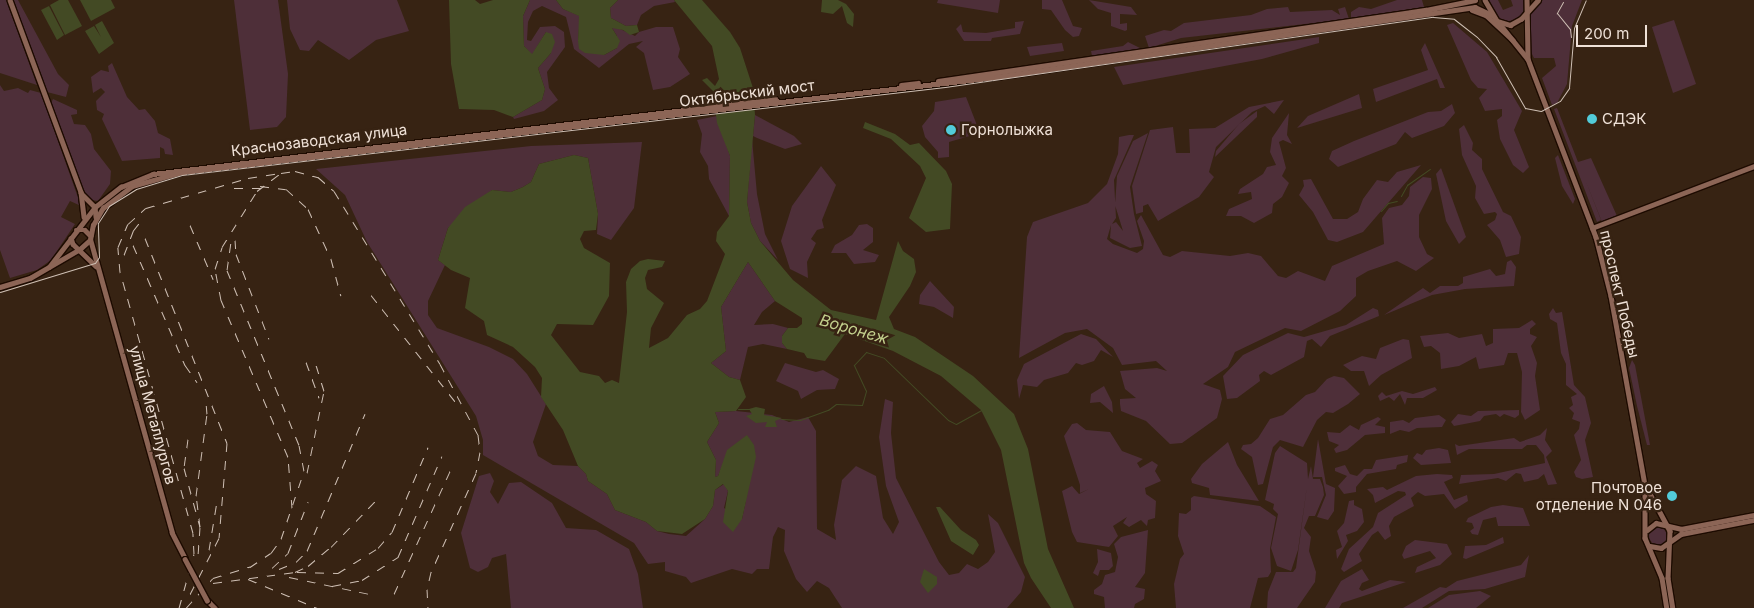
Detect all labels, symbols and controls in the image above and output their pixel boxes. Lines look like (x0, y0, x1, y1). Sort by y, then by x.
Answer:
scale bar (1579, 15, 1650, 47)
text: 200 m (1584, 24, 1629, 43)
street label: Октябрьский мост (678, 76, 816, 110)
place label: СДЭК (1602, 110, 1646, 128)
marker: СДЭК (1586, 113, 1598, 125)
street label: Краснозаводская улица (230, 120, 408, 160)
place label: Горнолыжка (961, 121, 1053, 139)
marker: Горнолыжка (945, 124, 957, 136)
street label: проспект Победы (1597, 228, 1643, 360)
water label: Воронеж (817, 310, 891, 348)
street label: улица Металлургов (126, 344, 180, 486)
place label: Почтовое отделение N 046 (1536, 478, 1662, 513)
marker: Почтовое отделение N 046 (1666, 490, 1678, 502)

